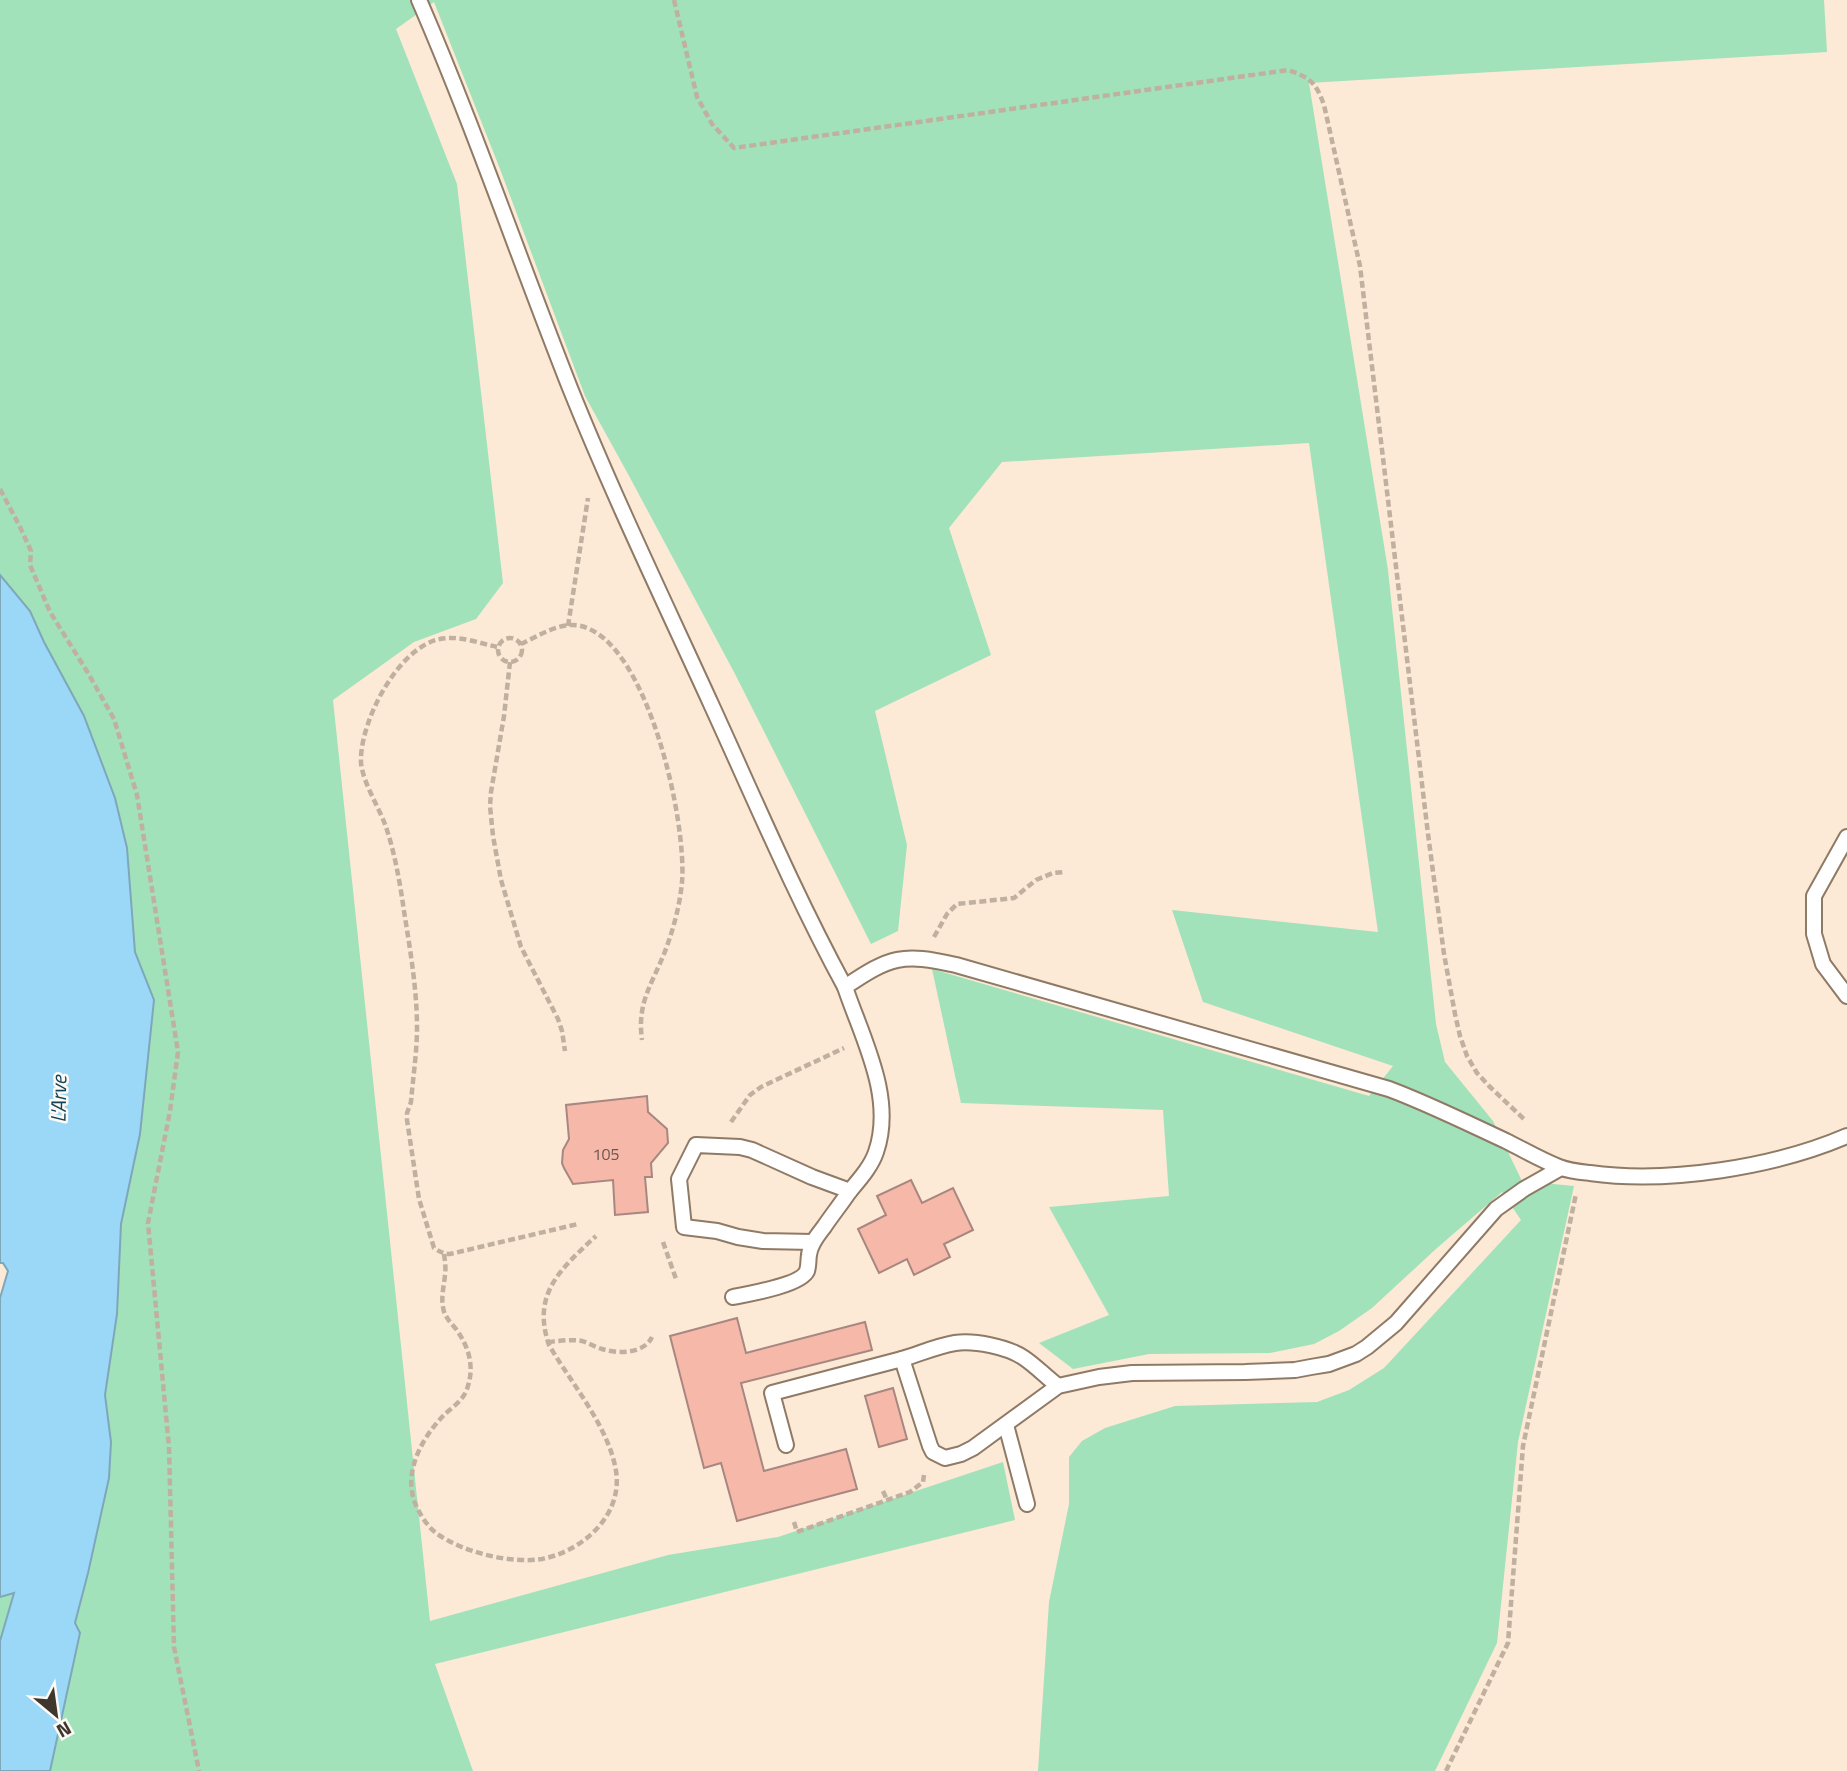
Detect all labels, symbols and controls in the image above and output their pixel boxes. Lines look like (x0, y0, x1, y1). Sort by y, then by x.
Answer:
water label: L'Arve (42, 1074, 74, 1123)
house number: 105 (593, 1142, 619, 1166)
north arrow (21, 1680, 91, 1750)
text: N (52, 1714, 77, 1746)

